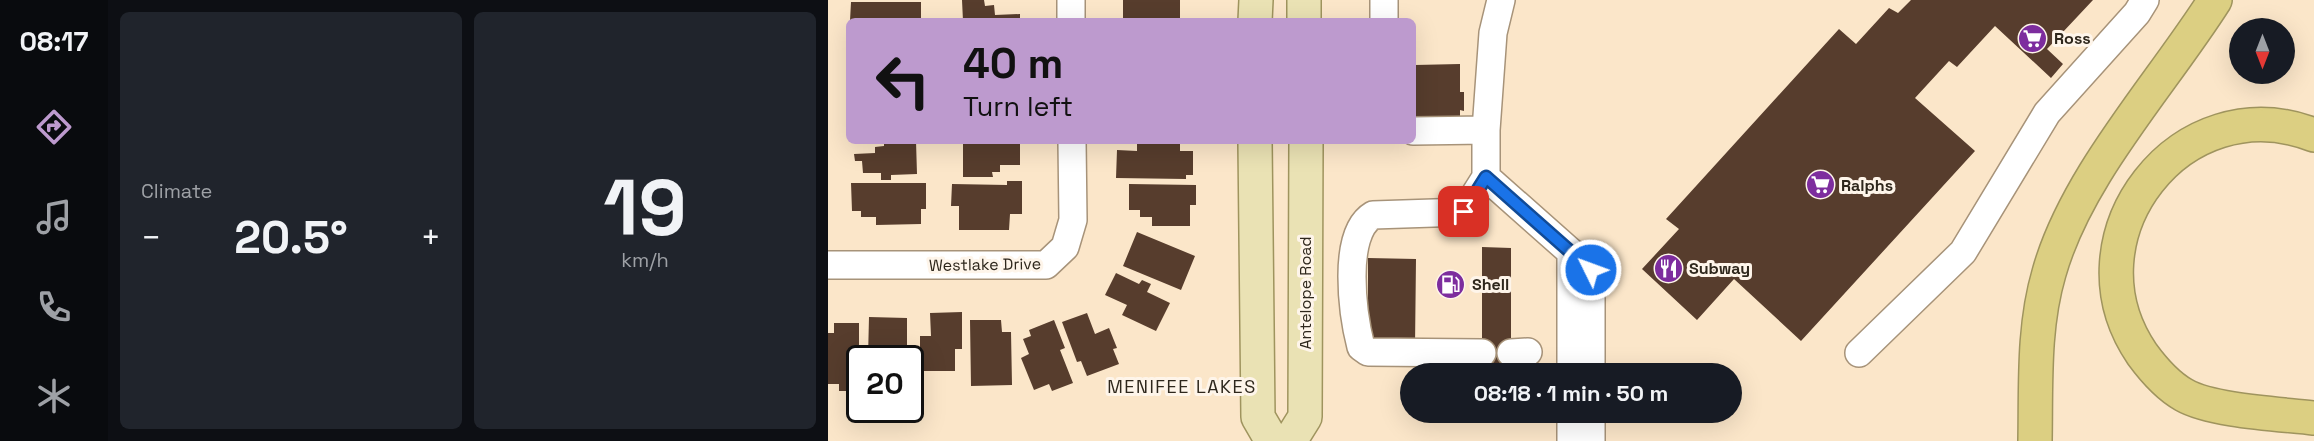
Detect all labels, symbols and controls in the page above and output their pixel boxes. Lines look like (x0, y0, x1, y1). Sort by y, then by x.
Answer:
north arrow (2229, 18, 2295, 84)
map controls (2229, 18, 2295, 84)
supermarket icon: Ross (2017, 22, 2049, 54)
text: 08:17 (20, 24, 88, 59)
place label: Ross (2054, 28, 2091, 49)
text: 40 m (963, 37, 1063, 90)
icon: left (864, 42, 942, 120)
text: Turn left (963, 89, 1073, 124)
icon: directions (33, 106, 75, 148)
text: 19 (603, 158, 687, 258)
supermarket icon: Ralphs (1804, 169, 1836, 201)
place label: Ralphs (1841, 175, 1893, 196)
text: Climate (141, 178, 212, 204)
pin (1438, 186, 1489, 237)
icon: arrive (1447, 195, 1480, 228)
icon: music (33, 196, 75, 238)
text: 20.5° (234, 209, 348, 266)
text: − (141, 217, 161, 259)
text: + (421, 217, 441, 259)
street label: Antelope Road (1295, 236, 1316, 350)
position arrow (1559, 238, 1623, 302)
text: km/h (621, 247, 669, 273)
restaurant icon: Subway (1652, 252, 1684, 284)
street label: Westlake Drive (929, 253, 1041, 276)
place label: Subway (1689, 258, 1750, 279)
fuel station icon: Shell (1435, 268, 1467, 300)
place label: Shell (1472, 274, 1509, 295)
icon: phone (33, 286, 75, 328)
speed limit sign: 20 (846, 345, 924, 423)
icon: climate (33, 375, 75, 417)
district label: MENIFEE LAKES (1107, 375, 1257, 398)
text: 08:18 · 1 min · 50 m (1474, 379, 1668, 407)

